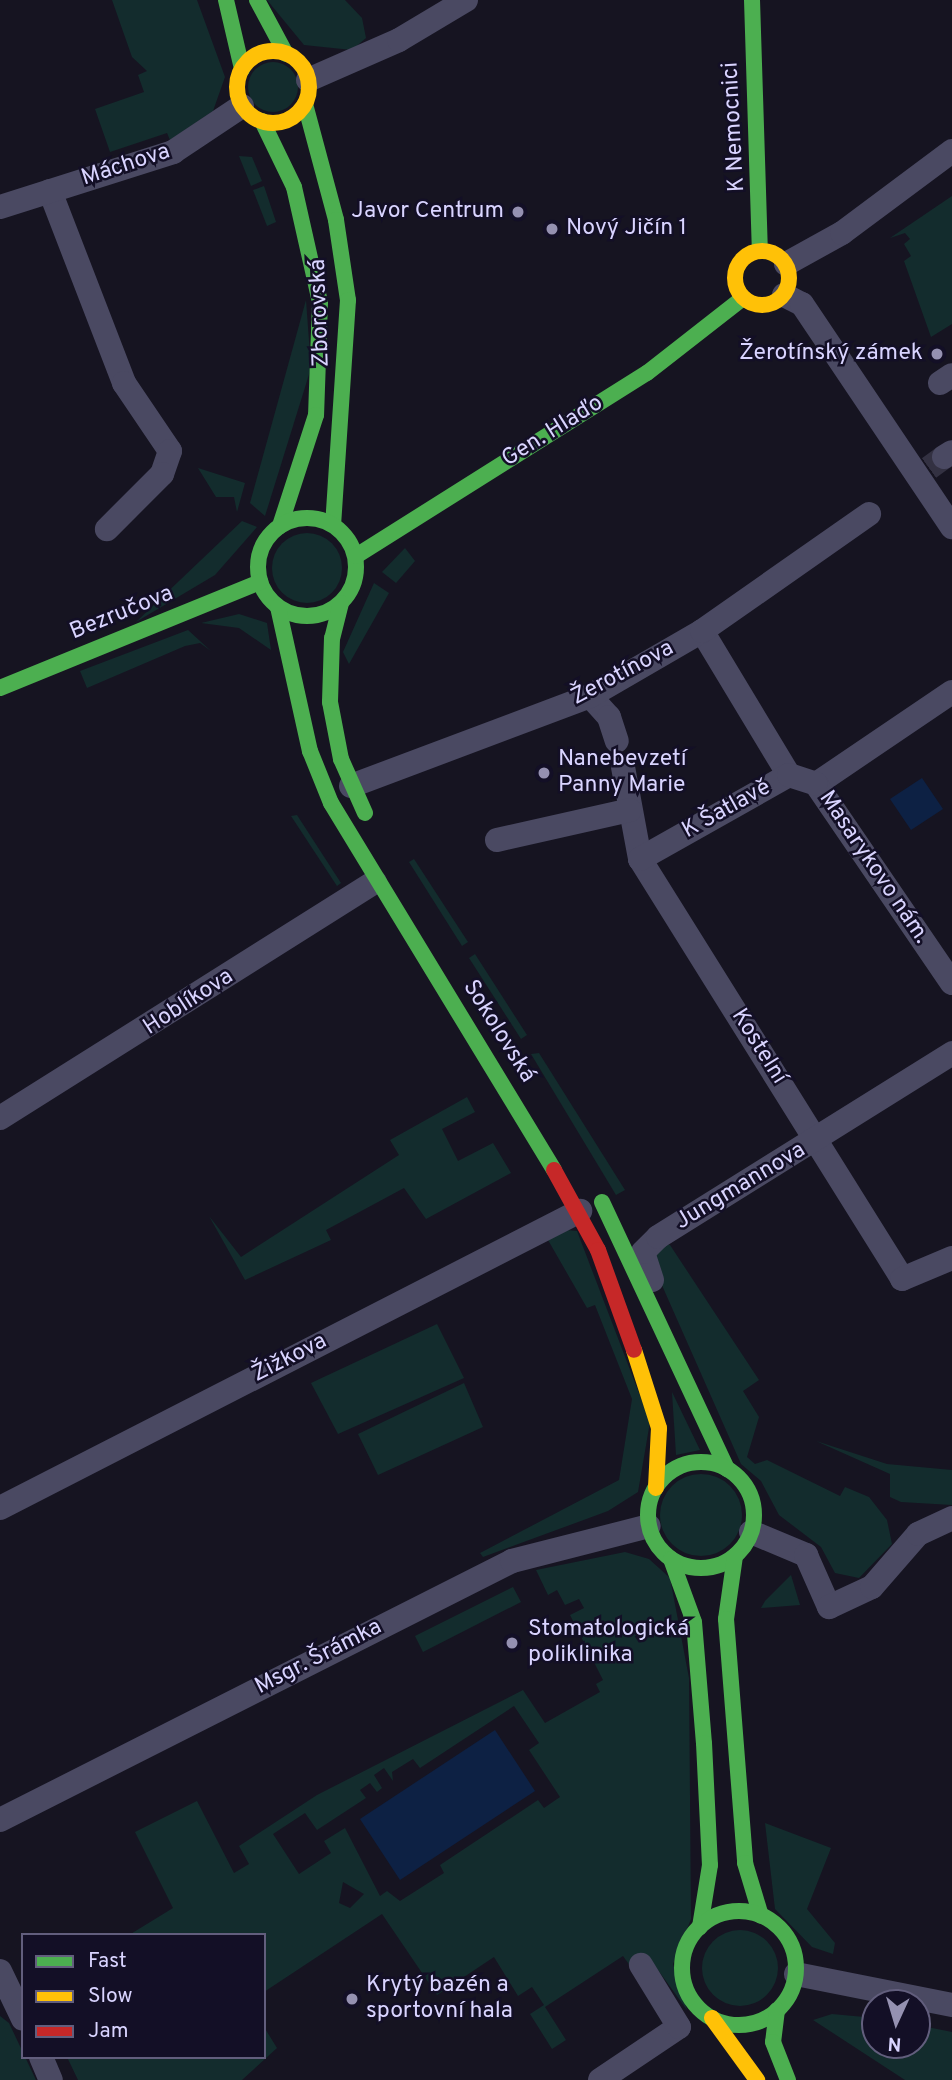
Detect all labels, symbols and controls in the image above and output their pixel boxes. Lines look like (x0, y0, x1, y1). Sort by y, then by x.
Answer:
street label: K Nemocnici (718, 61, 752, 193)
street label: Máchova (78, 139, 174, 193)
place label: Javor Centrum (351, 198, 504, 226)
marker: Javor Centrum (510, 204, 526, 220)
place label: Nový Jičín 1 (566, 215, 687, 243)
marker: Nový Jičín 1 (544, 221, 560, 237)
street label: Zborovská (305, 258, 337, 368)
place label: Žerotínský zámek (739, 340, 923, 368)
marker: Žerotínský zámek (929, 346, 945, 362)
street label: Gen. Hlaďo (497, 390, 609, 474)
street label: Bezručova (66, 581, 178, 647)
street label: Žerotínova (567, 636, 679, 712)
place label: Nanebevzetí Panny Marie (558, 746, 686, 800)
marker: Nanebevzetí Panny Marie (536, 765, 552, 781)
street label: K Šatlavě (678, 774, 776, 846)
street label: Masarykovo nám. (812, 786, 934, 950)
street label: Hoblíkova (139, 964, 239, 1042)
street label: Sokolovská (456, 976, 540, 1088)
street label: Kostelní (724, 1004, 792, 1090)
street label: Jungmannova (671, 1137, 811, 1237)
street label: Žižkova (248, 1329, 332, 1389)
street label: Msgr. Šrámka (251, 1614, 387, 1702)
place label: Stomatologická poliklinika (528, 1616, 689, 1670)
marker: Stomatologická poliklinika (502, 1633, 522, 1653)
legend (21, 1933, 266, 2059)
text: Fast (88, 1948, 127, 1975)
place label: Krytý bazén a sportovní hala (366, 1972, 513, 2026)
text: Slow (88, 1983, 133, 2010)
north arrow (861, 1989, 931, 2059)
marker: Krytý bazén a sportovní hala (344, 1991, 360, 2007)
text: Jam (88, 2018, 129, 2045)
text: N (887, 2031, 902, 2055)

